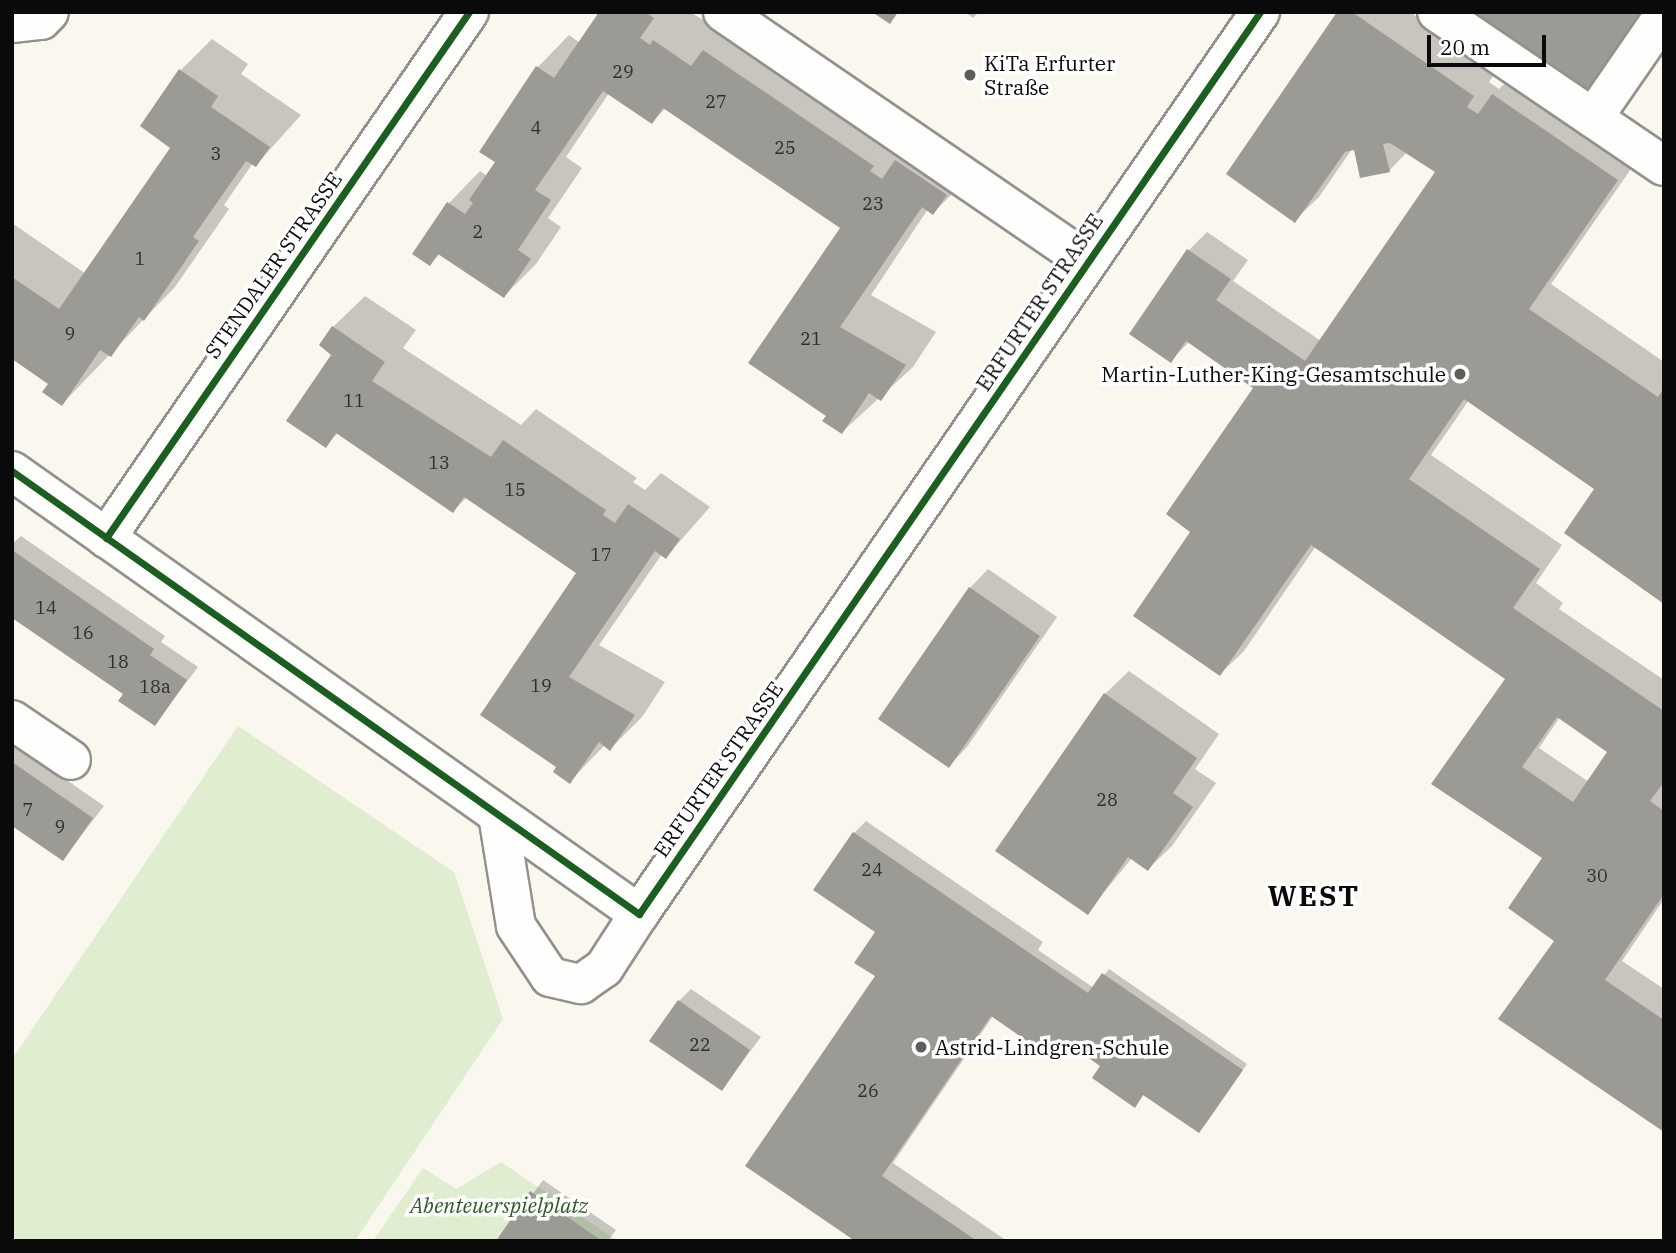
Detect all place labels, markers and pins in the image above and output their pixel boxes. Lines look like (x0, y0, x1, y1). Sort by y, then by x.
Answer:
place label: KiTa Erfurter Straße (984, 50, 1115, 100)
marker: KiTa Erfurter Straße (962, 67, 978, 83)
place label: Martin-Luther-King-Gesamtschule (1101, 361, 1446, 387)
marker: Martin-Luther-King-Gesamtschule (1452, 366, 1468, 382)
place label: Astrid-Lindgren-Schule (935, 1034, 1169, 1060)
marker: Astrid-Lindgren-Schule (913, 1039, 929, 1055)

